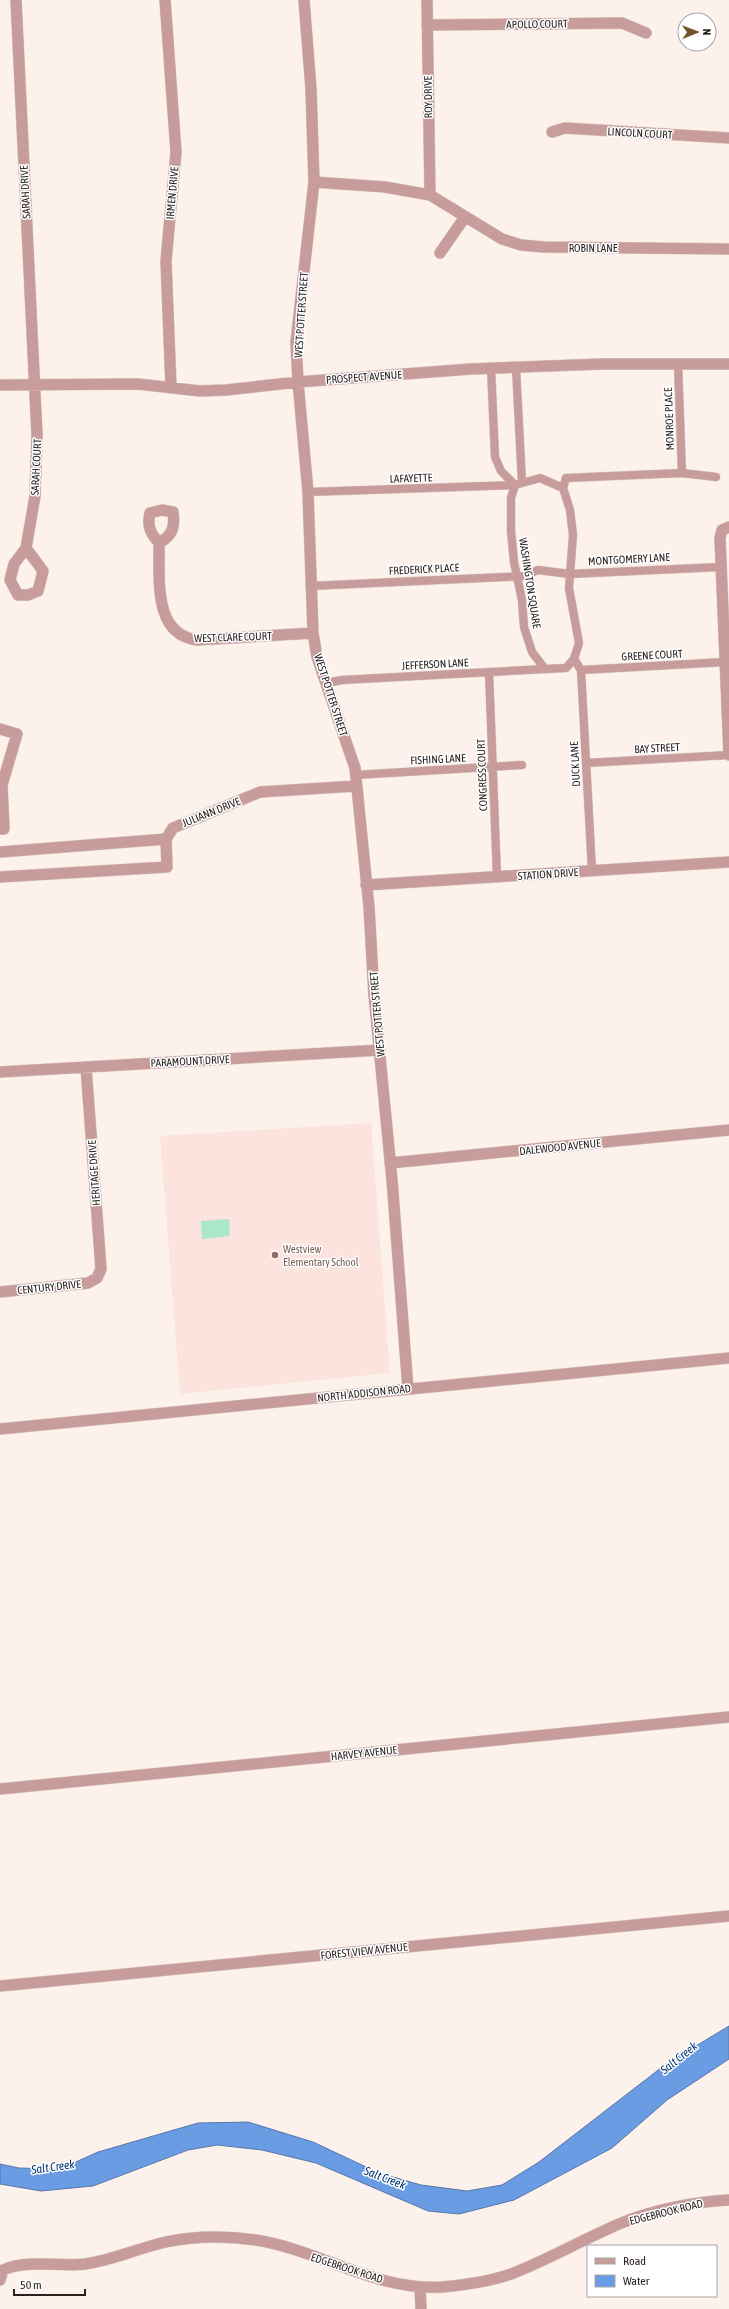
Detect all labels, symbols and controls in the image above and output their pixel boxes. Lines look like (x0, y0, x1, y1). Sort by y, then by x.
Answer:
north arrow (677, 12, 717, 52)
street label: APOLLO COURT (506, 17, 568, 31)
text: N (701, 28, 713, 35)
street label: ROY DRIVE (422, 75, 434, 118)
street label: LINCOLN COURT (607, 125, 673, 141)
street label: SARAH DRIVE (18, 165, 32, 219)
street label: IRMEN DRIVE (164, 166, 180, 220)
street label: ROBIN LANE (569, 242, 618, 254)
street label: WEST POTTER STREET (292, 272, 310, 358)
street label: PROSPECT AVENUE (326, 368, 403, 386)
street label: MONROE PLACE (662, 387, 676, 451)
street label: SARAH COURT (29, 438, 43, 496)
street label: LAFAYETTE (389, 471, 433, 485)
street label: WASHINGTON SQUARE (517, 537, 543, 629)
street label: MONTGOMERY LANE (588, 551, 670, 567)
street label: FREDERICK PLACE (389, 561, 460, 577)
street label: WEST CLARE COURT (194, 630, 272, 644)
street label: GREENE COURT (621, 647, 683, 663)
street label: WEST POTTER STREET (312, 652, 350, 738)
street label: JEFFERSON LANE (401, 656, 469, 672)
street label: CONGRESS COURT (475, 738, 489, 811)
street label: DUCK LANE (568, 741, 582, 787)
street label: BAY STREET (634, 741, 680, 755)
street label: FISHING LANE (410, 752, 466, 766)
street label: JULIANN DRIVE (180, 795, 242, 829)
street label: STATION DRIVE (517, 866, 579, 882)
street label: WEST POTTER STREET (367, 971, 387, 1057)
street label: PARAMOUNT DRIVE (150, 1053, 230, 1069)
street label: DALEWOOD AVENUE (519, 1137, 602, 1157)
street label: HERITAGE DRIVE (86, 1139, 102, 1206)
place label: Westview Elementary School (283, 1243, 359, 1268)
marker: Westview Elementary School (270, 1250, 280, 1260)
street label: CENTURY DRIVE (17, 1278, 82, 1296)
street label: NORTH ADDISON ROAD (317, 1382, 411, 1404)
street label: HARVEY AVENUE (330, 1744, 398, 1762)
street label: FOREST VIEW AVENUE (320, 1940, 408, 1962)
water label: Salt Creek (657, 2038, 701, 2078)
water label: Salt Creek (30, 2157, 76, 2177)
water label: Salt Creek (361, 2163, 408, 2193)
street label: EDGEBROOK ROAD (628, 2197, 704, 2227)
legend (587, 2245, 717, 2297)
street label: EDGEBROOK ROAD (309, 2251, 385, 2285)
text: Road (623, 2254, 646, 2268)
scale bar (14, 2271, 85, 2297)
text: Water (623, 2274, 650, 2288)
text: 50 m (20, 2278, 42, 2292)

